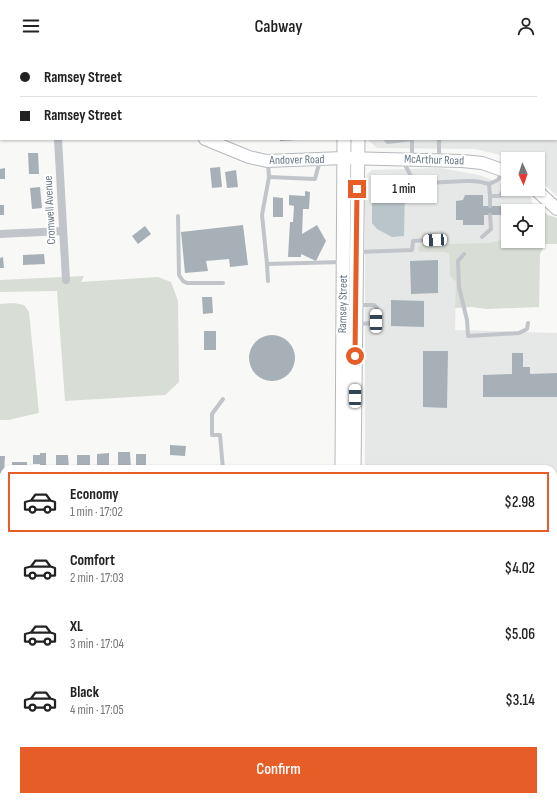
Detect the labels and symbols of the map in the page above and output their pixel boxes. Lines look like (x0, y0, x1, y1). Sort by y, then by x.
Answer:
street label: McArthur Road (404, 151, 464, 169)
street label: Andover Road (268, 152, 325, 168)
north arrow (501, 152, 545, 196)
street label: Cromwell Avenue (41, 175, 59, 245)
callout: 1 min (371, 175, 437, 203)
route end (348, 180, 366, 198)
car (423, 233, 447, 247)
street label: Ramsey Street (335, 274, 351, 333)
car (370, 309, 382, 333)
route start (346, 347, 364, 365)
car (349, 384, 361, 408)

